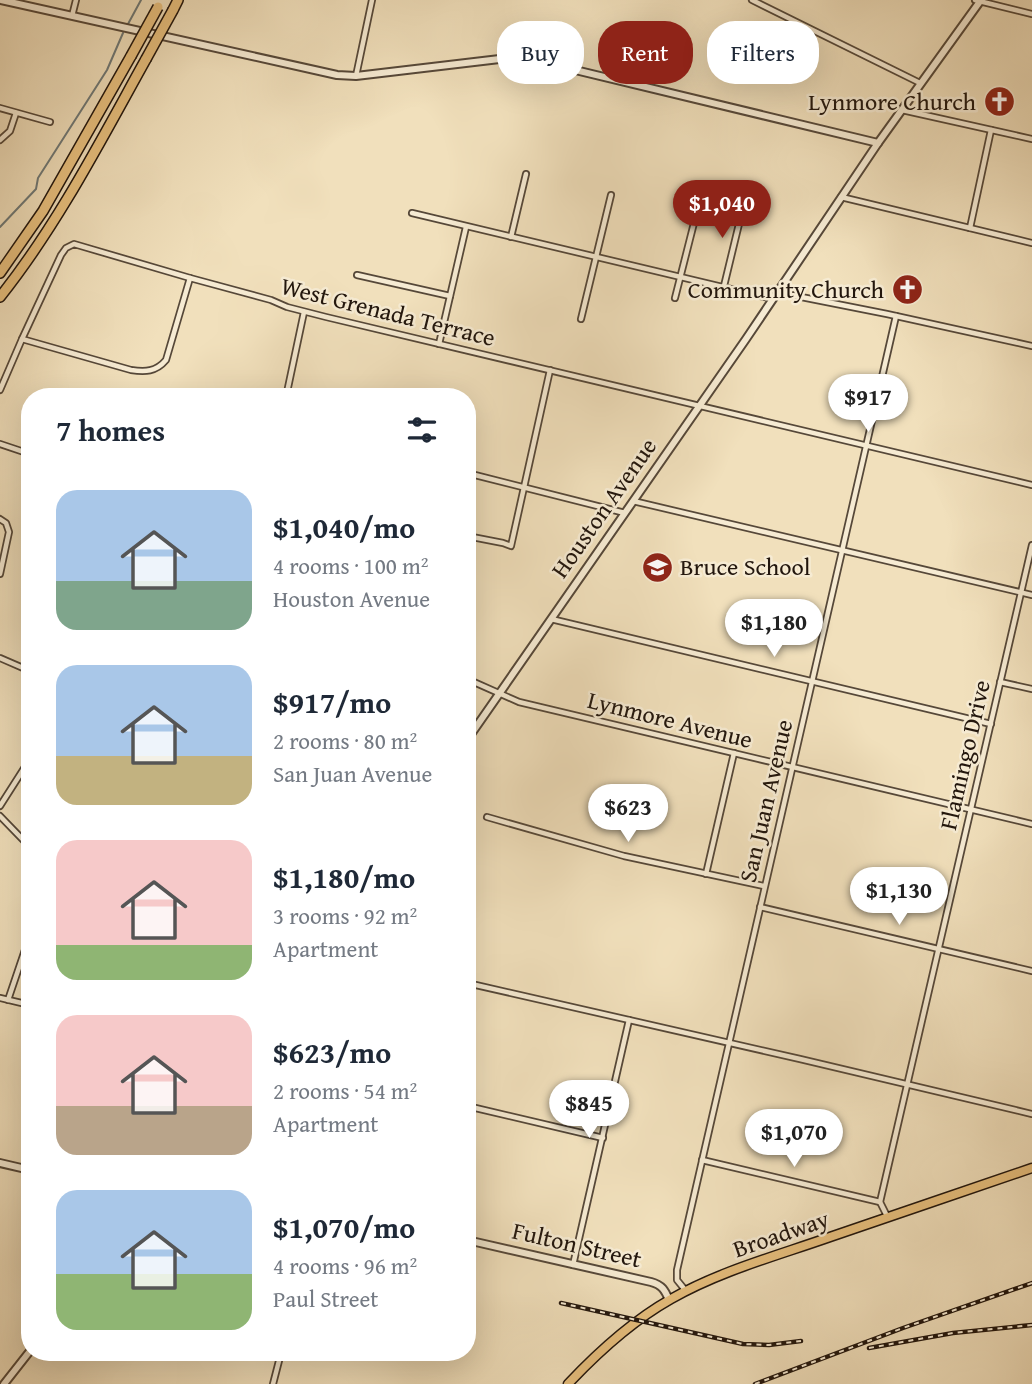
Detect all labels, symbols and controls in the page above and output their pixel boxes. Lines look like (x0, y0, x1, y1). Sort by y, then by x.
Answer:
chip: Buy (497, 21, 584, 84)
chip: Rent (598, 21, 693, 84)
chip: Filters (707, 21, 819, 84)
place label: Lynmore Church (808, 84, 977, 119)
church icon: Lynmore Church (982, 85, 1016, 119)
pin: $1,040 (665, 180, 779, 240)
text: $1,040 (689, 186, 755, 219)
street label: West Grenada Terrace (277, 268, 499, 355)
place label: Community Church (688, 272, 885, 307)
church icon: Community Church (890, 273, 924, 307)
pin: $917 (827, 374, 909, 434)
text: $917 (844, 380, 892, 413)
text: 7 homes (56, 408, 165, 452)
icon: filters (403, 411, 441, 449)
street label: Houston Avenue (542, 431, 665, 585)
text: $1,040/mo (273, 505, 415, 549)
icon: home (112, 518, 196, 602)
text: 4 rooms · 100 m² (273, 549, 428, 582)
place label: Bruce School (680, 549, 811, 584)
school or university icon: Bruce School (640, 550, 674, 584)
text: Houston Avenue (273, 582, 430, 615)
pin: $1,180 (717, 600, 831, 659)
text: $1,180 (741, 605, 807, 638)
street label: Flamingo Drive (930, 676, 999, 833)
text: $917/mo (273, 680, 391, 724)
street label: Lynmore Avenue (584, 682, 756, 757)
icon: home (112, 693, 196, 777)
street label: San Juan Avenue (730, 716, 801, 886)
text: 2 rooms · 80 m² (273, 724, 417, 757)
text: San Juan Avenue (273, 757, 432, 790)
pin: $623 (587, 784, 669, 844)
text: $623 (604, 790, 652, 823)
text: $1,180/mo (273, 855, 415, 899)
pin: $1,130 (842, 867, 956, 927)
icon: home (112, 868, 196, 952)
text: $1,130 (866, 873, 932, 906)
text: 3 rooms · 92 m² (273, 899, 417, 932)
text: Apartment (273, 932, 378, 965)
text: $623/mo (273, 1030, 391, 1074)
icon: home (112, 1043, 196, 1127)
text: 2 rooms · 54 m² (273, 1074, 417, 1107)
pin: $845 (548, 1080, 630, 1140)
text: $845 (565, 1086, 613, 1119)
text: Apartment (273, 1107, 378, 1140)
pin: $1,070 (737, 1110, 851, 1169)
text: $1,070 (761, 1115, 827, 1148)
street label: Broadway (728, 1201, 834, 1266)
text: $1,070/mo (273, 1205, 415, 1249)
street label: Fulton Street (509, 1213, 646, 1276)
icon: home (112, 1218, 196, 1302)
text: 4 rooms · 96 m² (273, 1249, 417, 1282)
text: Paul Street (273, 1282, 378, 1315)

